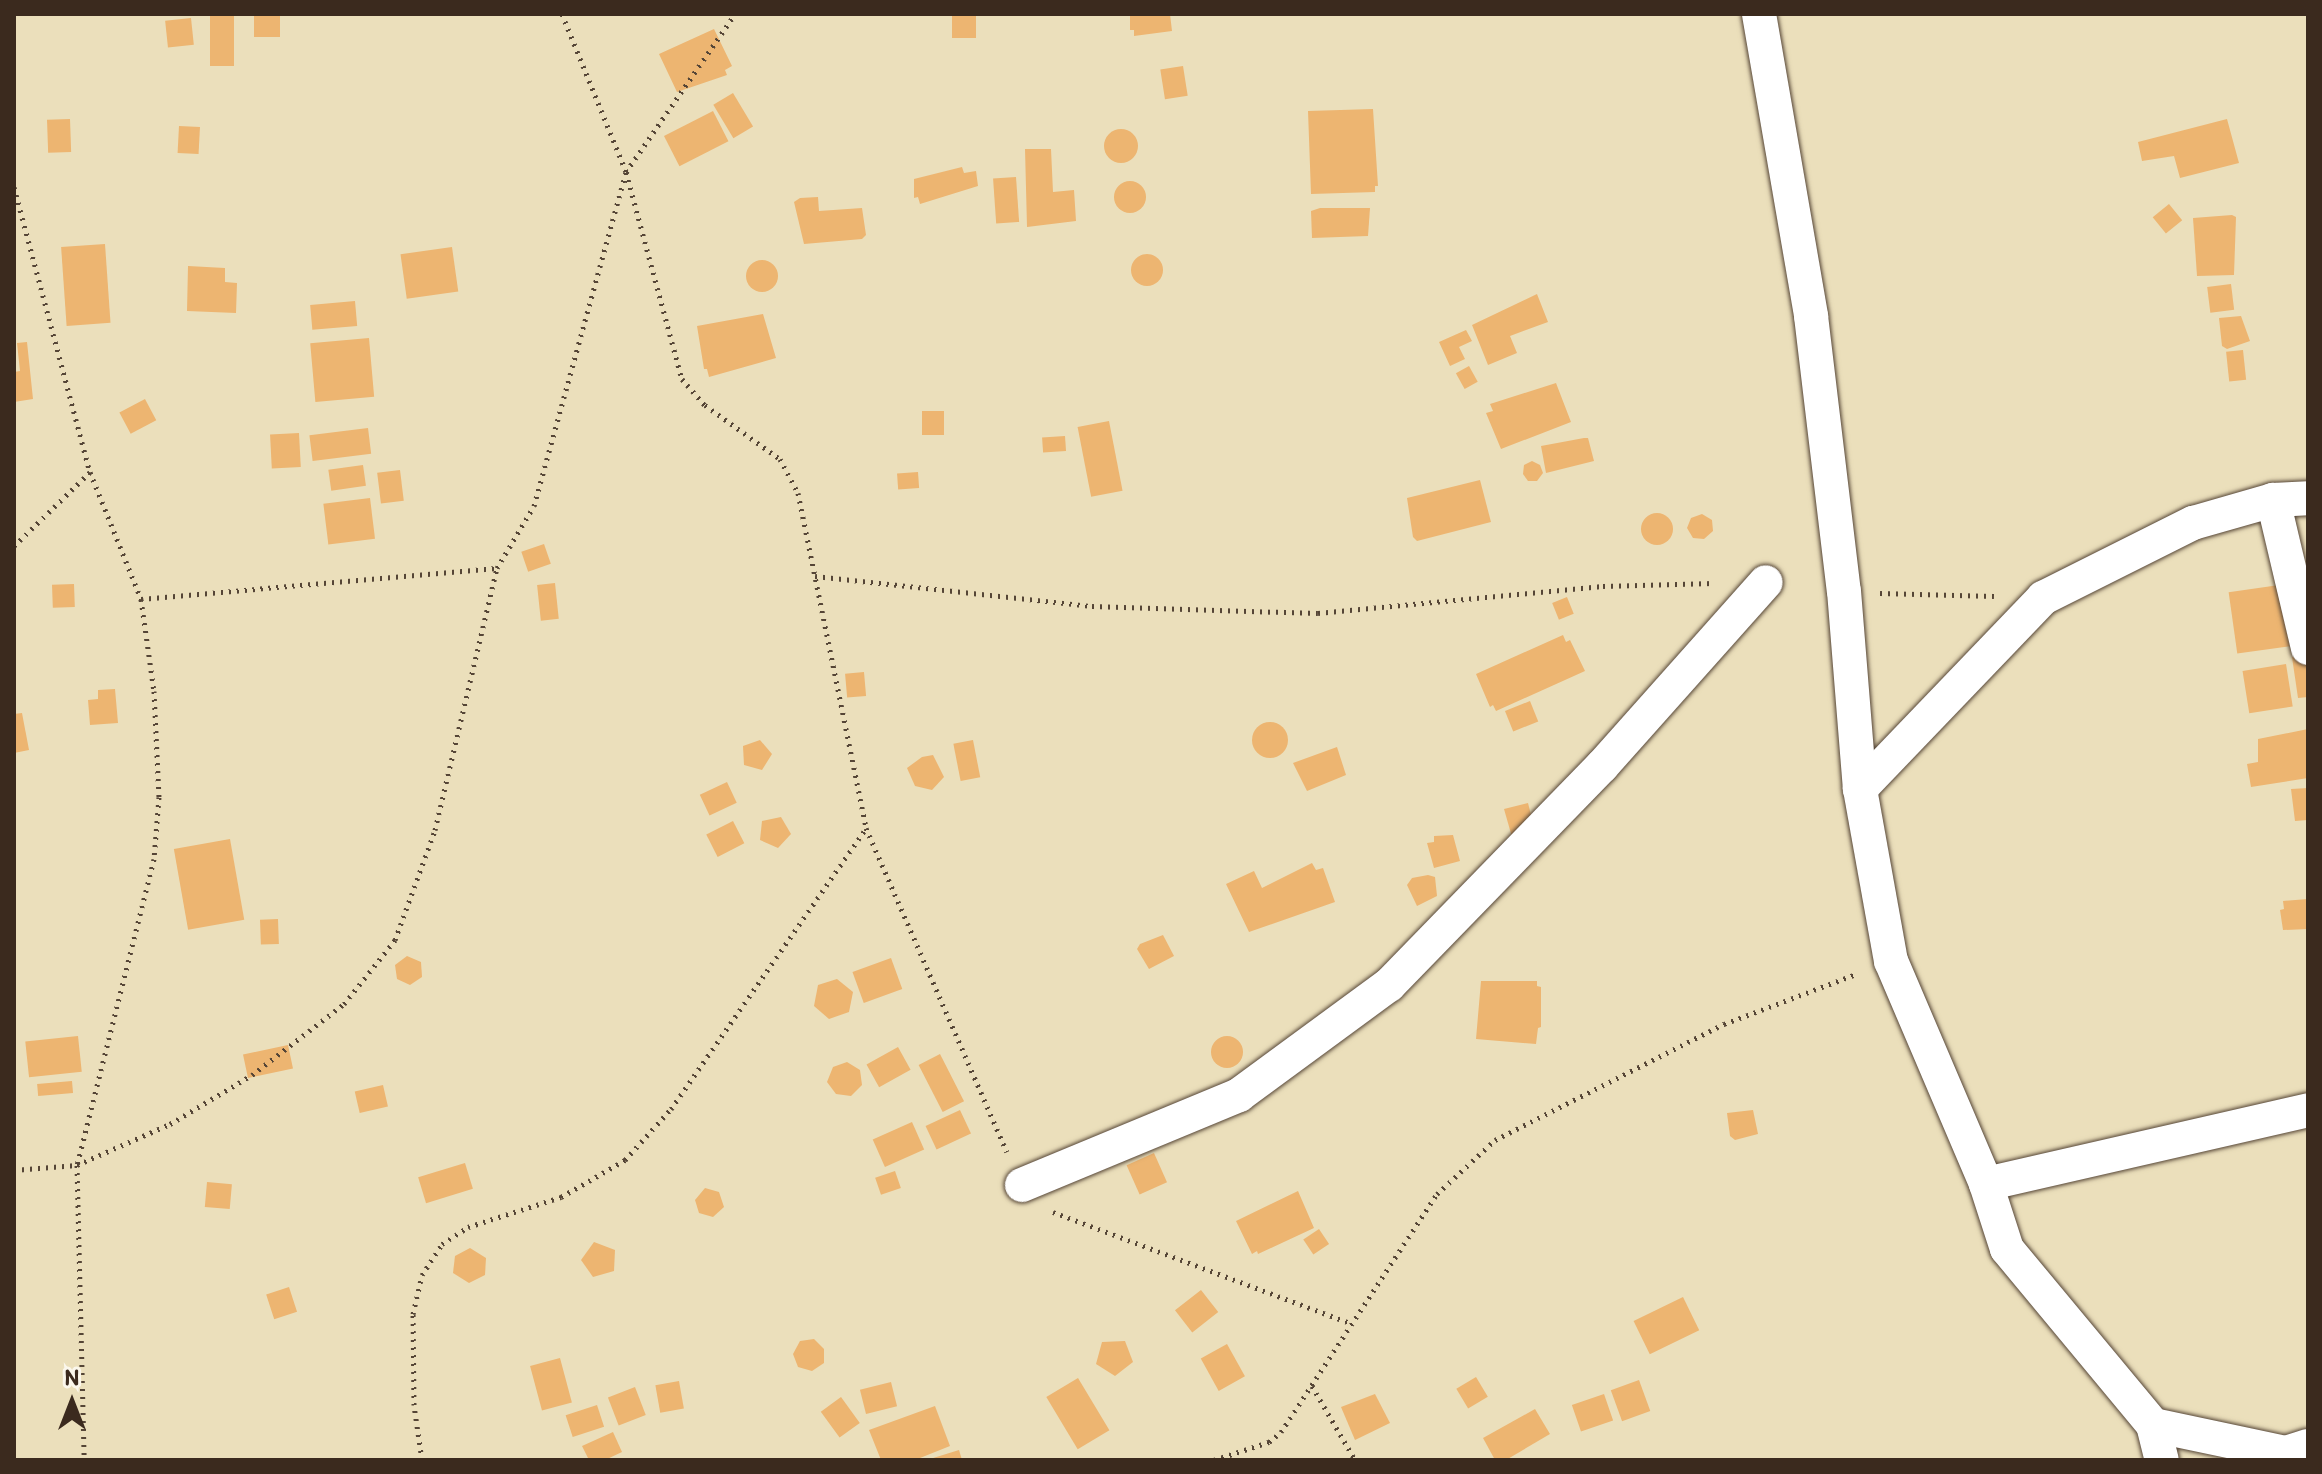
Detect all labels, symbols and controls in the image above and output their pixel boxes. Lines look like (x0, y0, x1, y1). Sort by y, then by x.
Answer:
north arrow (32, 1362, 112, 1442)
text: N (65, 1364, 79, 1391)

